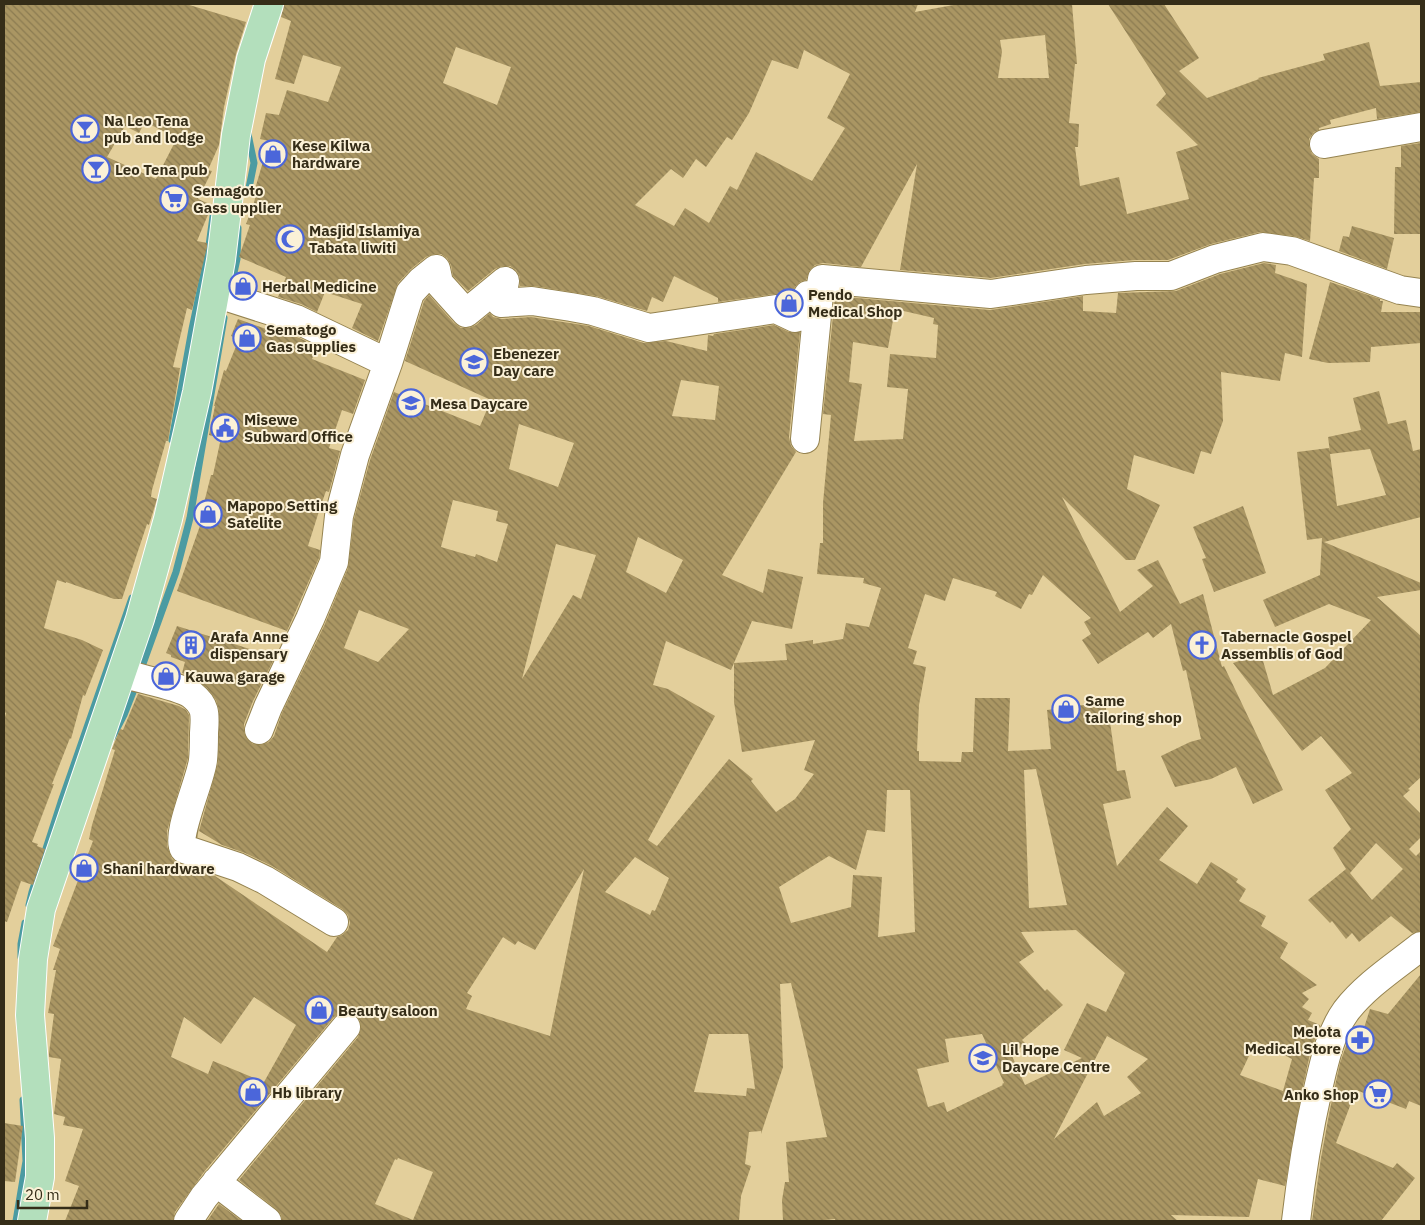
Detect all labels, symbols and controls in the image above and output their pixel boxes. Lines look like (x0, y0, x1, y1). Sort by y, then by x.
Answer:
place label: Na Leo Tena pub and lodge (104, 111, 204, 147)
bar icon: Na Leo Tena pub and lodge (70, 114, 100, 144)
place label: Kese Kilwa hardware (292, 136, 371, 172)
shop icon: Kese Kilwa hardware (258, 139, 288, 169)
bar icon: Leo Tena pub (81, 154, 111, 184)
place label: Leo Tena pub (115, 160, 208, 179)
place label: Semagoto Gass upplier (193, 181, 281, 217)
supermarket icon: Semagoto Gass upplier (159, 184, 189, 214)
place label: Masjid Islamiya Tabata liwiti (309, 221, 420, 257)
mosque icon: Masjid Islamiya Tabata liwiti (275, 224, 305, 254)
shop icon: Herbal Medicine (228, 271, 258, 301)
place label: Herbal Medicine (262, 277, 377, 296)
place label: Pendo Medical Shop (808, 285, 902, 321)
shop icon: Pendo Medical Shop (774, 288, 804, 318)
place label: Sematogo Gas supplies (266, 320, 356, 356)
shop icon: Sematogo Gas supplies (232, 323, 262, 353)
place label: Ebenezer Day care (493, 344, 559, 380)
school or university icon: Ebenezer Day care (459, 347, 489, 377)
school or university icon: Mesa Daycare (396, 388, 426, 418)
place label: Mesa Daycare (430, 394, 528, 413)
place label: Misewe Subward Office (244, 410, 353, 446)
public building icon: Misewe Subward Office (210, 413, 240, 443)
place label: Mapopo Setting Satelite (227, 496, 338, 532)
shop icon: Mapopo Setting Satelite (193, 499, 223, 529)
place label: Arafa Anne dispensary (210, 627, 289, 663)
place label: Tabernacle Gospel Assemblis of God (1221, 627, 1352, 663)
building icon: Arafa Anne dispensary (176, 630, 206, 660)
church icon: Tabernacle Gospel Assemblis of God (1187, 630, 1217, 660)
shop icon: Kauwa garage (151, 661, 181, 691)
place label: Kauwa garage (185, 667, 285, 686)
place label: Same tailoring shop (1085, 691, 1182, 727)
shop icon: Same tailoring shop (1051, 694, 1081, 724)
shop icon: Shani hardware (69, 853, 99, 883)
place label: Shani hardware (103, 859, 215, 878)
shop icon: Beauty saloon (304, 995, 334, 1025)
place label: Beauty saloon (338, 1001, 438, 1020)
place label: Melota Medical Store (1245, 1022, 1341, 1058)
pharmacy icon: Melota Medical Store (1345, 1025, 1375, 1055)
place label: Lil Hope Daycare Centre (1002, 1040, 1110, 1076)
school or university icon: Lil Hope Daycare Centre (968, 1043, 998, 1073)
shop icon: Hb library (238, 1077, 268, 1107)
supermarket icon: Anko Shop (1363, 1079, 1393, 1109)
place label: Hb library (272, 1083, 342, 1102)
place label: Anko Shop (1284, 1085, 1359, 1104)
scale bar (18, 1178, 86, 1210)
text: 20 m (25, 1185, 60, 1204)

